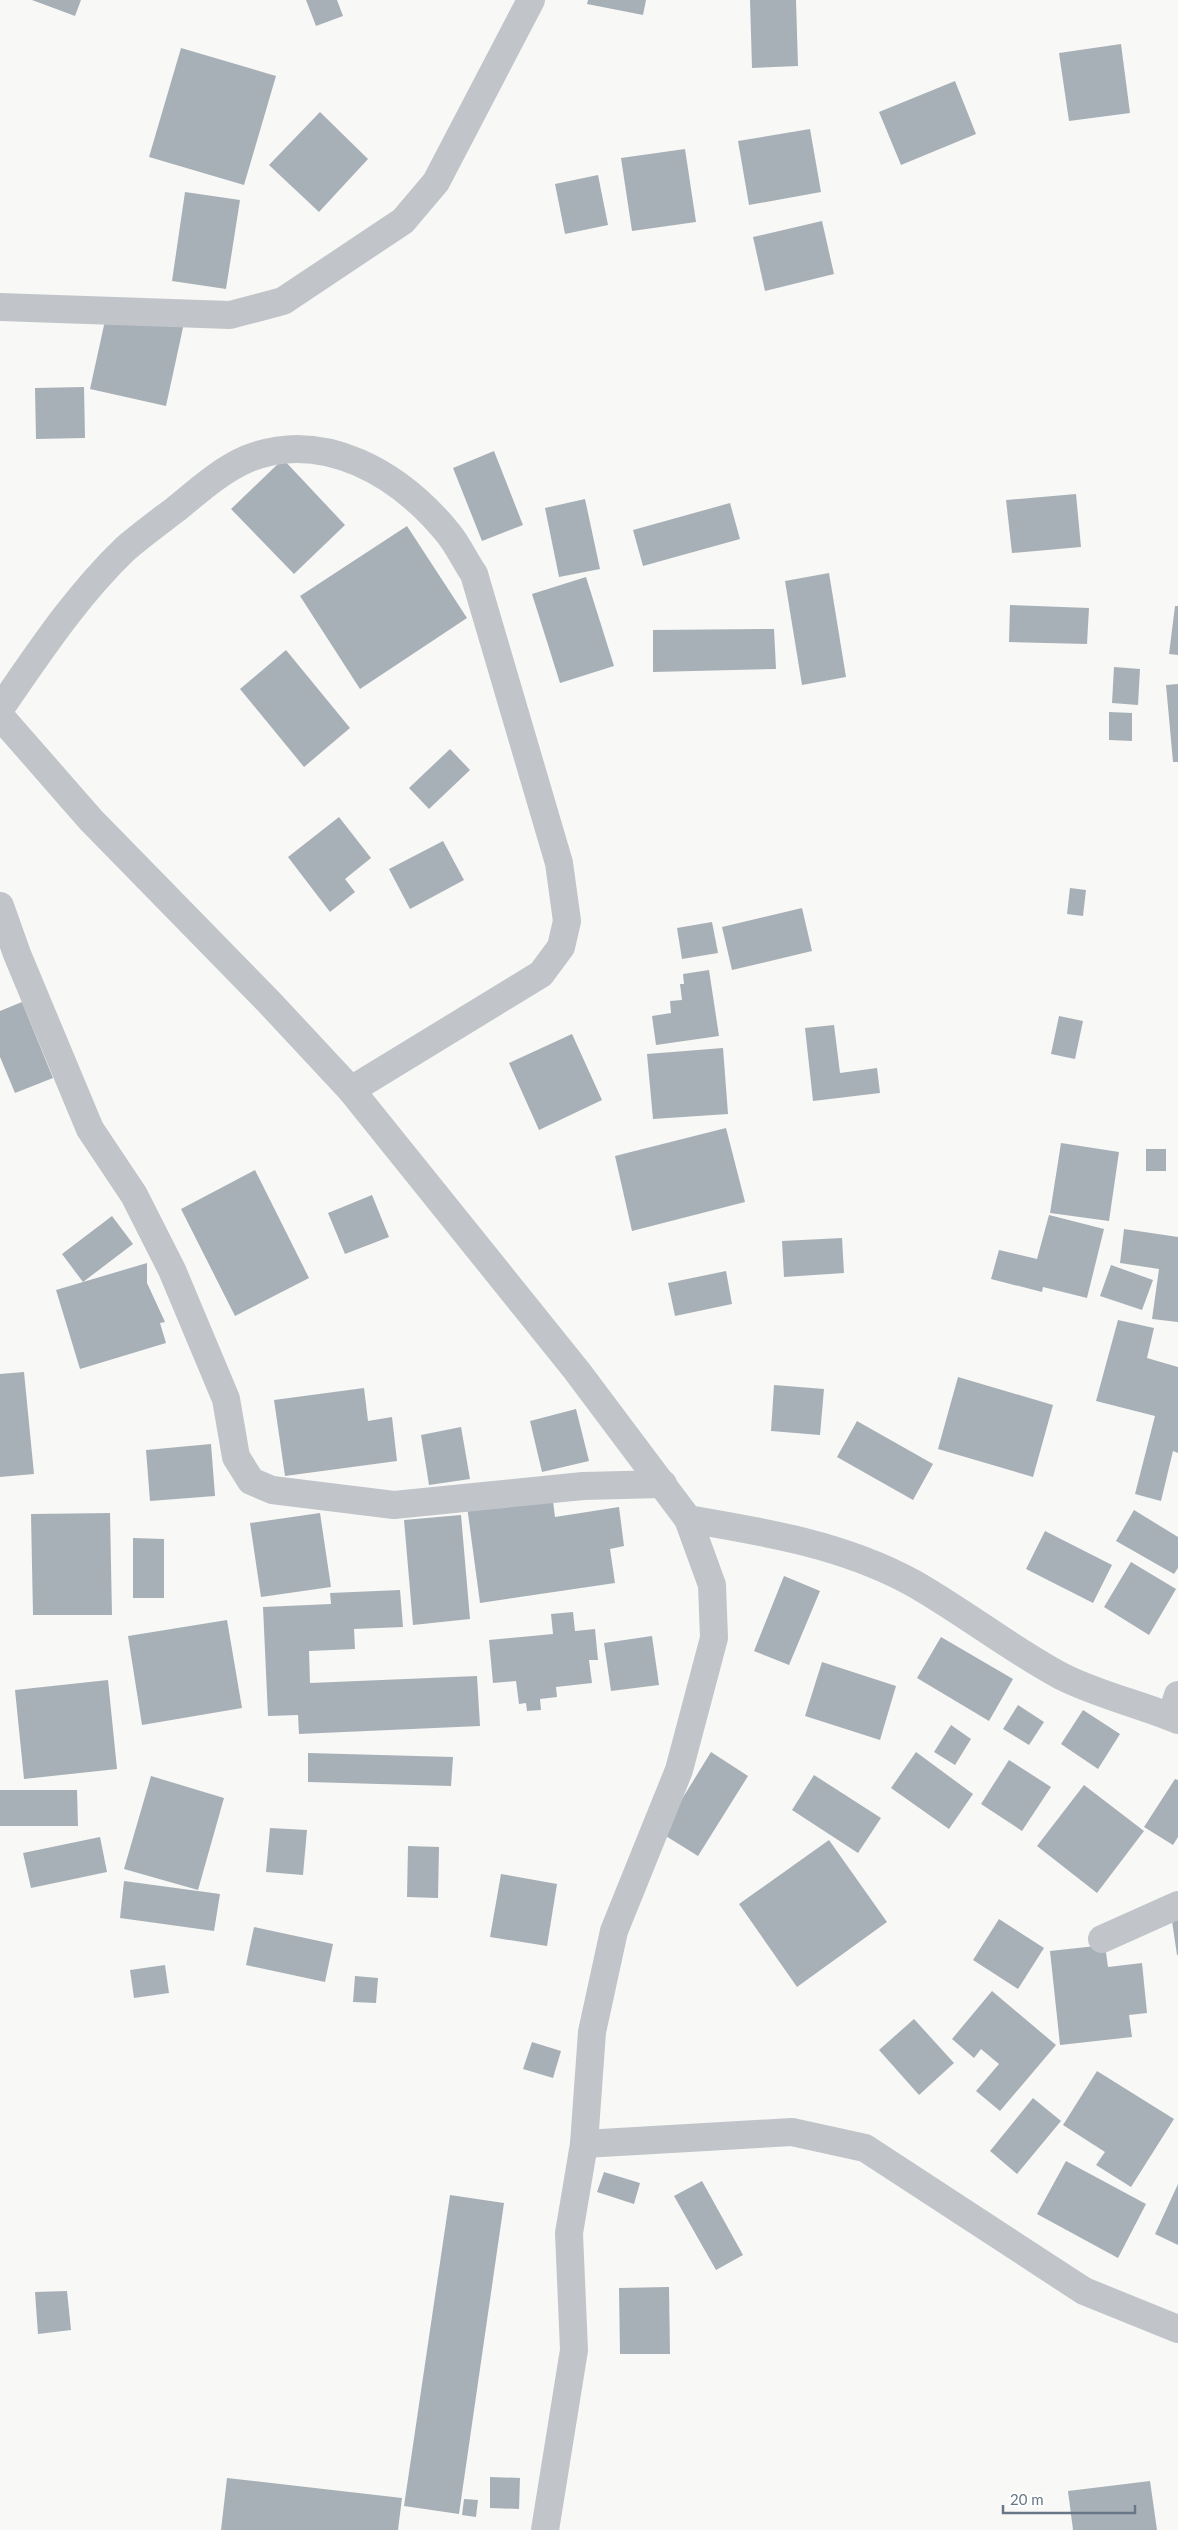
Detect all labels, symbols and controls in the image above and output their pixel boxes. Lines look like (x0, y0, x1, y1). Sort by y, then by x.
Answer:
scale bar (1003, 2482, 1136, 2514)
text: 20 m (1010, 2490, 1044, 2508)

